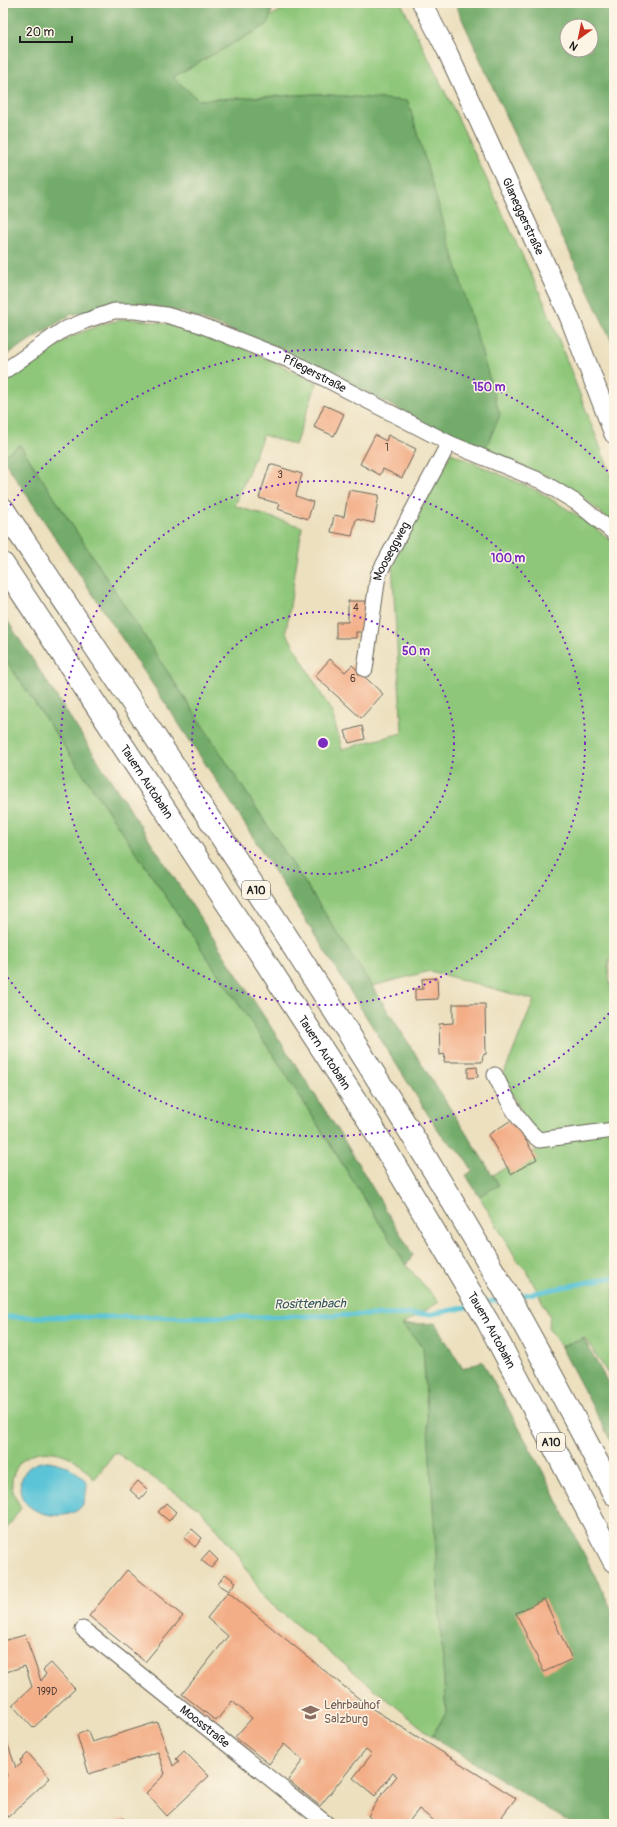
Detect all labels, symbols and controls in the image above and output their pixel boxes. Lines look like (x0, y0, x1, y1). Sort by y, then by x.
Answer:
scale bar (20, 18, 72, 44)
north arrow (559, 18, 599, 58)
text: 20 m (26, 25, 55, 40)
text: N (567, 38, 580, 53)
street label: Glaneggerstraße (499, 175, 547, 257)
street label: Pflegerstraße (281, 351, 349, 396)
text: 150 m (473, 380, 506, 395)
house number: 1 (385, 442, 389, 454)
house number: 3 (277, 469, 283, 481)
street label: Mooseggweg (370, 519, 413, 581)
text: 100 m (491, 551, 526, 566)
house number: 4 (353, 602, 359, 614)
text: 50 m (402, 644, 430, 659)
house number: 6 (350, 673, 356, 685)
centre of rings (316, 736, 330, 750)
street label: Tauern Autobahn (117, 742, 177, 822)
road number: A10 (242, 881, 270, 899)
street label: Tauern Autobahn (295, 1013, 354, 1093)
street label: Tauern Autobahn (464, 1289, 519, 1371)
water label: Rosittenbach (274, 1295, 347, 1313)
road number: A10 (537, 1433, 565, 1451)
house number: 199D (37, 1686, 57, 1698)
place label: Lehrbauhof Salzburg (324, 1698, 381, 1727)
street label: Moosstraße (177, 1702, 233, 1751)
school or university icon: Lehrbauhof Salzburg (301, 1702, 321, 1722)

